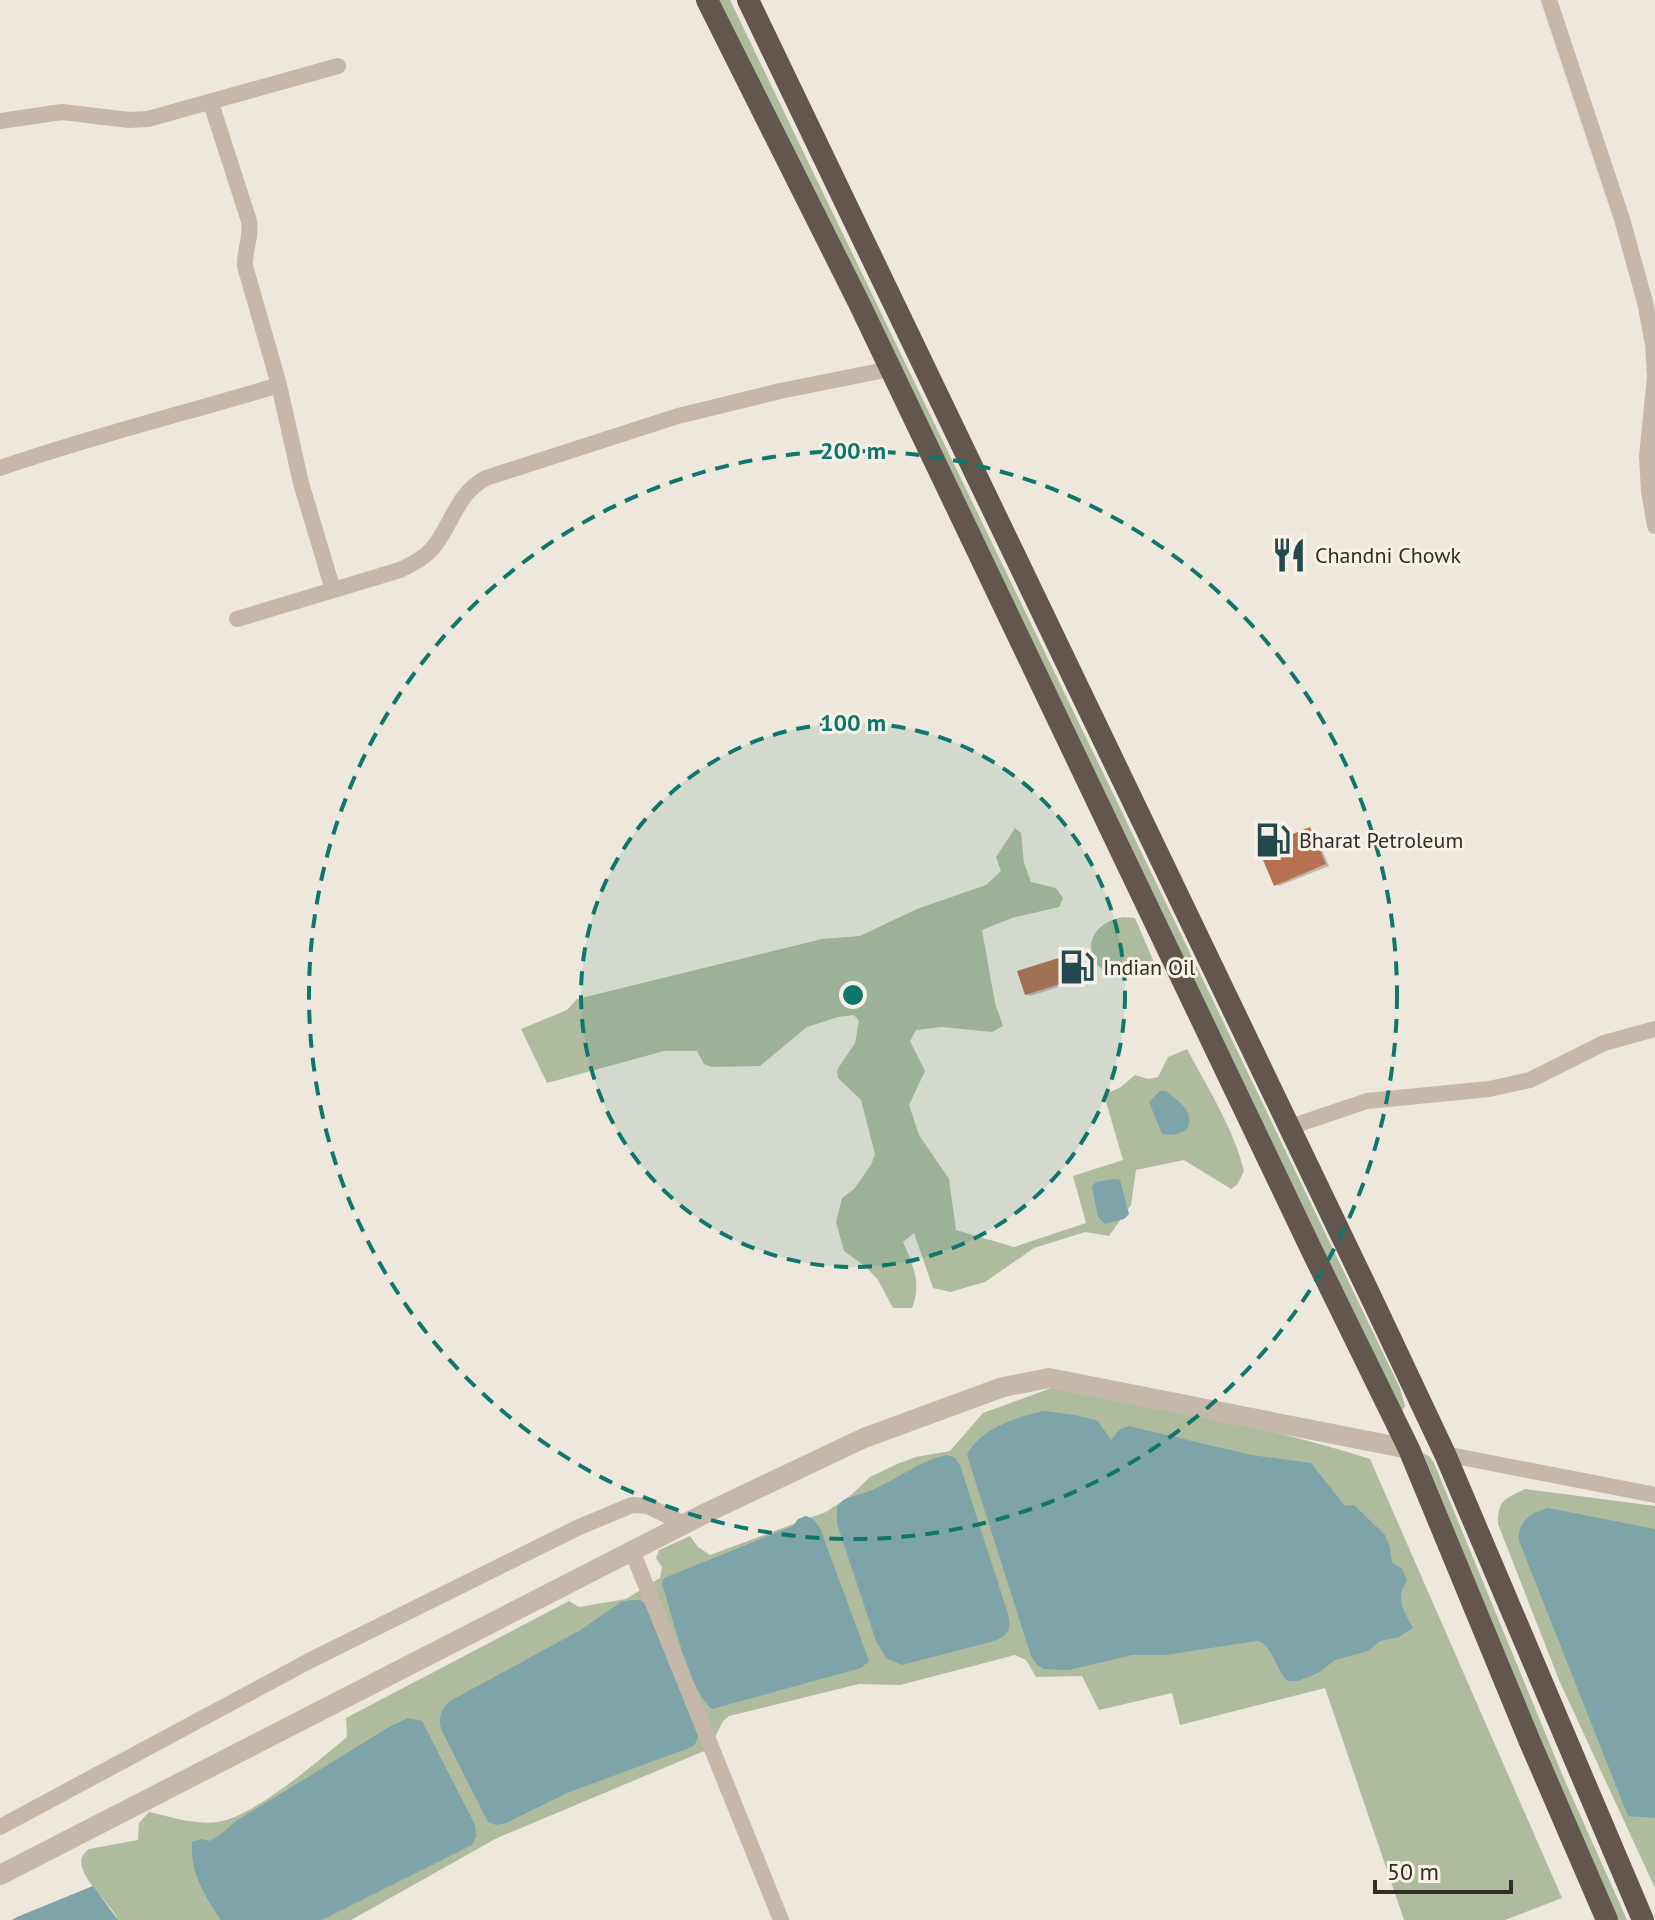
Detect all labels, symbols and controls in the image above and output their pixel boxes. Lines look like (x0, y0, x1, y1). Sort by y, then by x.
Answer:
text: 200 m (820, 435, 886, 466)
restaurant icon: Chandni Chowk (1270, 536, 1308, 574)
place label: Chandni Chowk (1315, 541, 1461, 569)
text: 100 m (820, 707, 886, 738)
fuel station icon: Bharat Petroleum (1254, 821, 1292, 859)
place label: Bharat Petroleum (1299, 826, 1463, 854)
fuel station icon: Indian Oil (1058, 948, 1096, 986)
place label: Indian Oil (1103, 953, 1196, 981)
centre of rings (839, 981, 867, 1009)
scale bar (1375, 1844, 1511, 1894)
text: 50 m (1387, 1856, 1439, 1887)

